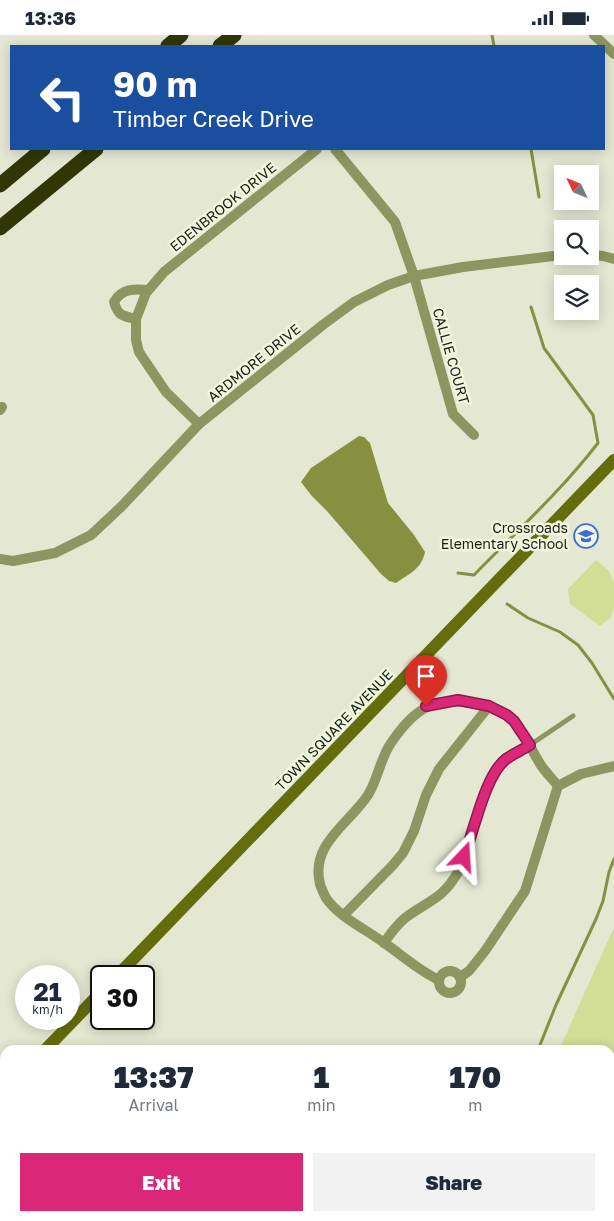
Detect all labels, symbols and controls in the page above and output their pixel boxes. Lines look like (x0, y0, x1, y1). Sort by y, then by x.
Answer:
text: 13:36 (25, 6, 76, 29)
text: 90 m (113, 63, 197, 105)
icon: left (30, 65, 95, 130)
text: Timber Creek Drive (113, 105, 314, 132)
street label: EDENBROOK DRIVE (166, 158, 279, 255)
north arrow (554, 165, 599, 210)
map controls (554, 165, 599, 320)
button: search (554, 220, 599, 265)
button: layers (554, 275, 599, 320)
street label: CALLIE COURT (430, 306, 473, 406)
street label: ARDMORE DRIVE (204, 320, 303, 405)
place label: Crossroads Elementary School (441, 519, 568, 552)
school or university icon: Crossroads Elementary School (573, 523, 599, 549)
pin (405, 655, 447, 706)
icon: arrive (412, 662, 440, 690)
street label: TOWN SQUARE AVENUE (271, 666, 396, 794)
position arrow (437, 830, 489, 882)
speed limit sign: 30 (90, 965, 155, 1030)
text: 21 (33, 976, 62, 1007)
text: km/h (32, 1002, 63, 1017)
text: 13:37 (114, 1059, 194, 1095)
text: 1 (314, 1059, 329, 1095)
text: 170 (449, 1059, 501, 1095)
text: Arrival (129, 1095, 179, 1115)
text: min (307, 1095, 336, 1115)
text: m (468, 1095, 482, 1115)
button: Exit (20, 1153, 303, 1211)
button: Share (313, 1153, 595, 1211)

